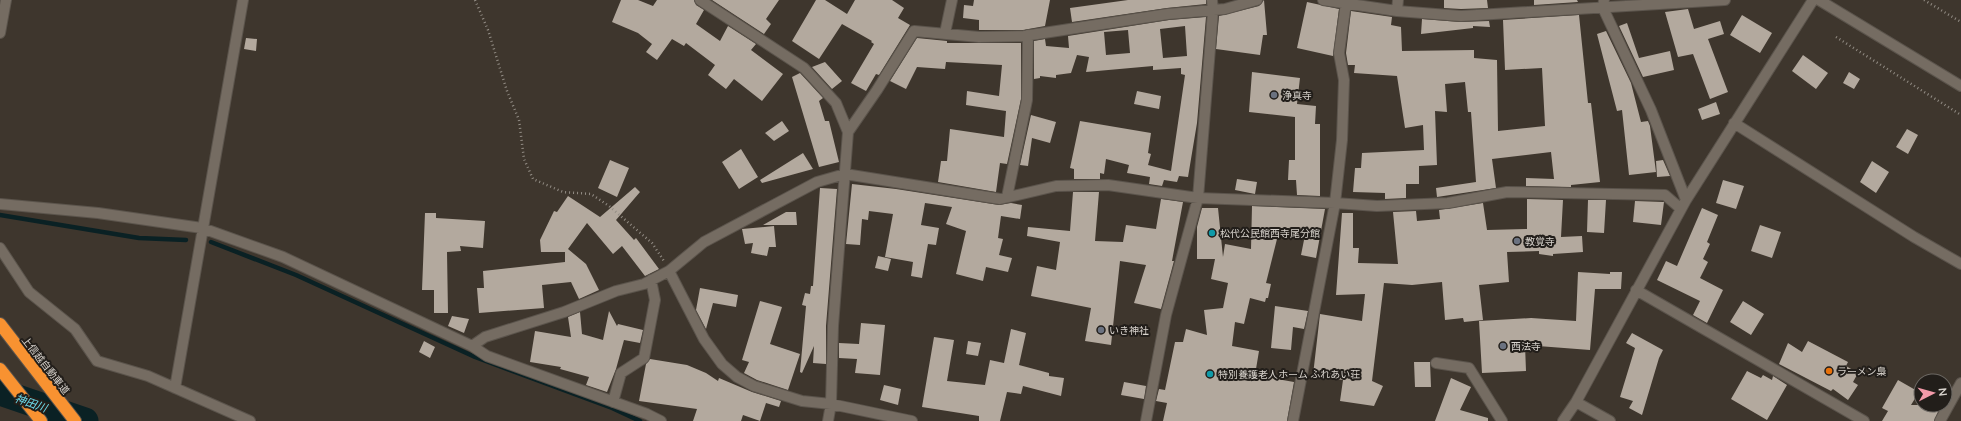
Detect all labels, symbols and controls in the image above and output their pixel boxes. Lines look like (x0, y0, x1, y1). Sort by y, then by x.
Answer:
place label: 浄真寺 (1282, 89, 1312, 102)
marker: 浄真寺 (1269, 90, 1279, 100)
place label: 松代公民館西寺尾分館 (1220, 227, 1320, 240)
marker: 松代公民館西寺尾分館 (1207, 228, 1217, 238)
place label: 教覚寺 (1525, 235, 1555, 248)
marker: 教覚寺 (1512, 236, 1522, 246)
place label: いき神社 (1109, 324, 1149, 337)
marker: いき神社 (1096, 325, 1106, 335)
street label: 上信越自動車道 (19, 334, 72, 397)
place label: 西法寺 (1511, 340, 1541, 353)
marker: 西法寺 (1498, 341, 1508, 351)
place label: ラーメン梟 (1837, 365, 1887, 378)
marker: ラーメン梟 (1824, 366, 1834, 376)
place label: 特別養護老人ホーム ふれあい荘 (1218, 368, 1360, 381)
marker: 特別養護老人ホーム ふれあい荘 (1205, 369, 1215, 379)
north arrow (1913, 373, 1953, 413)
text: N (1936, 387, 1950, 397)
water label: 神田川 (13, 391, 50, 415)

